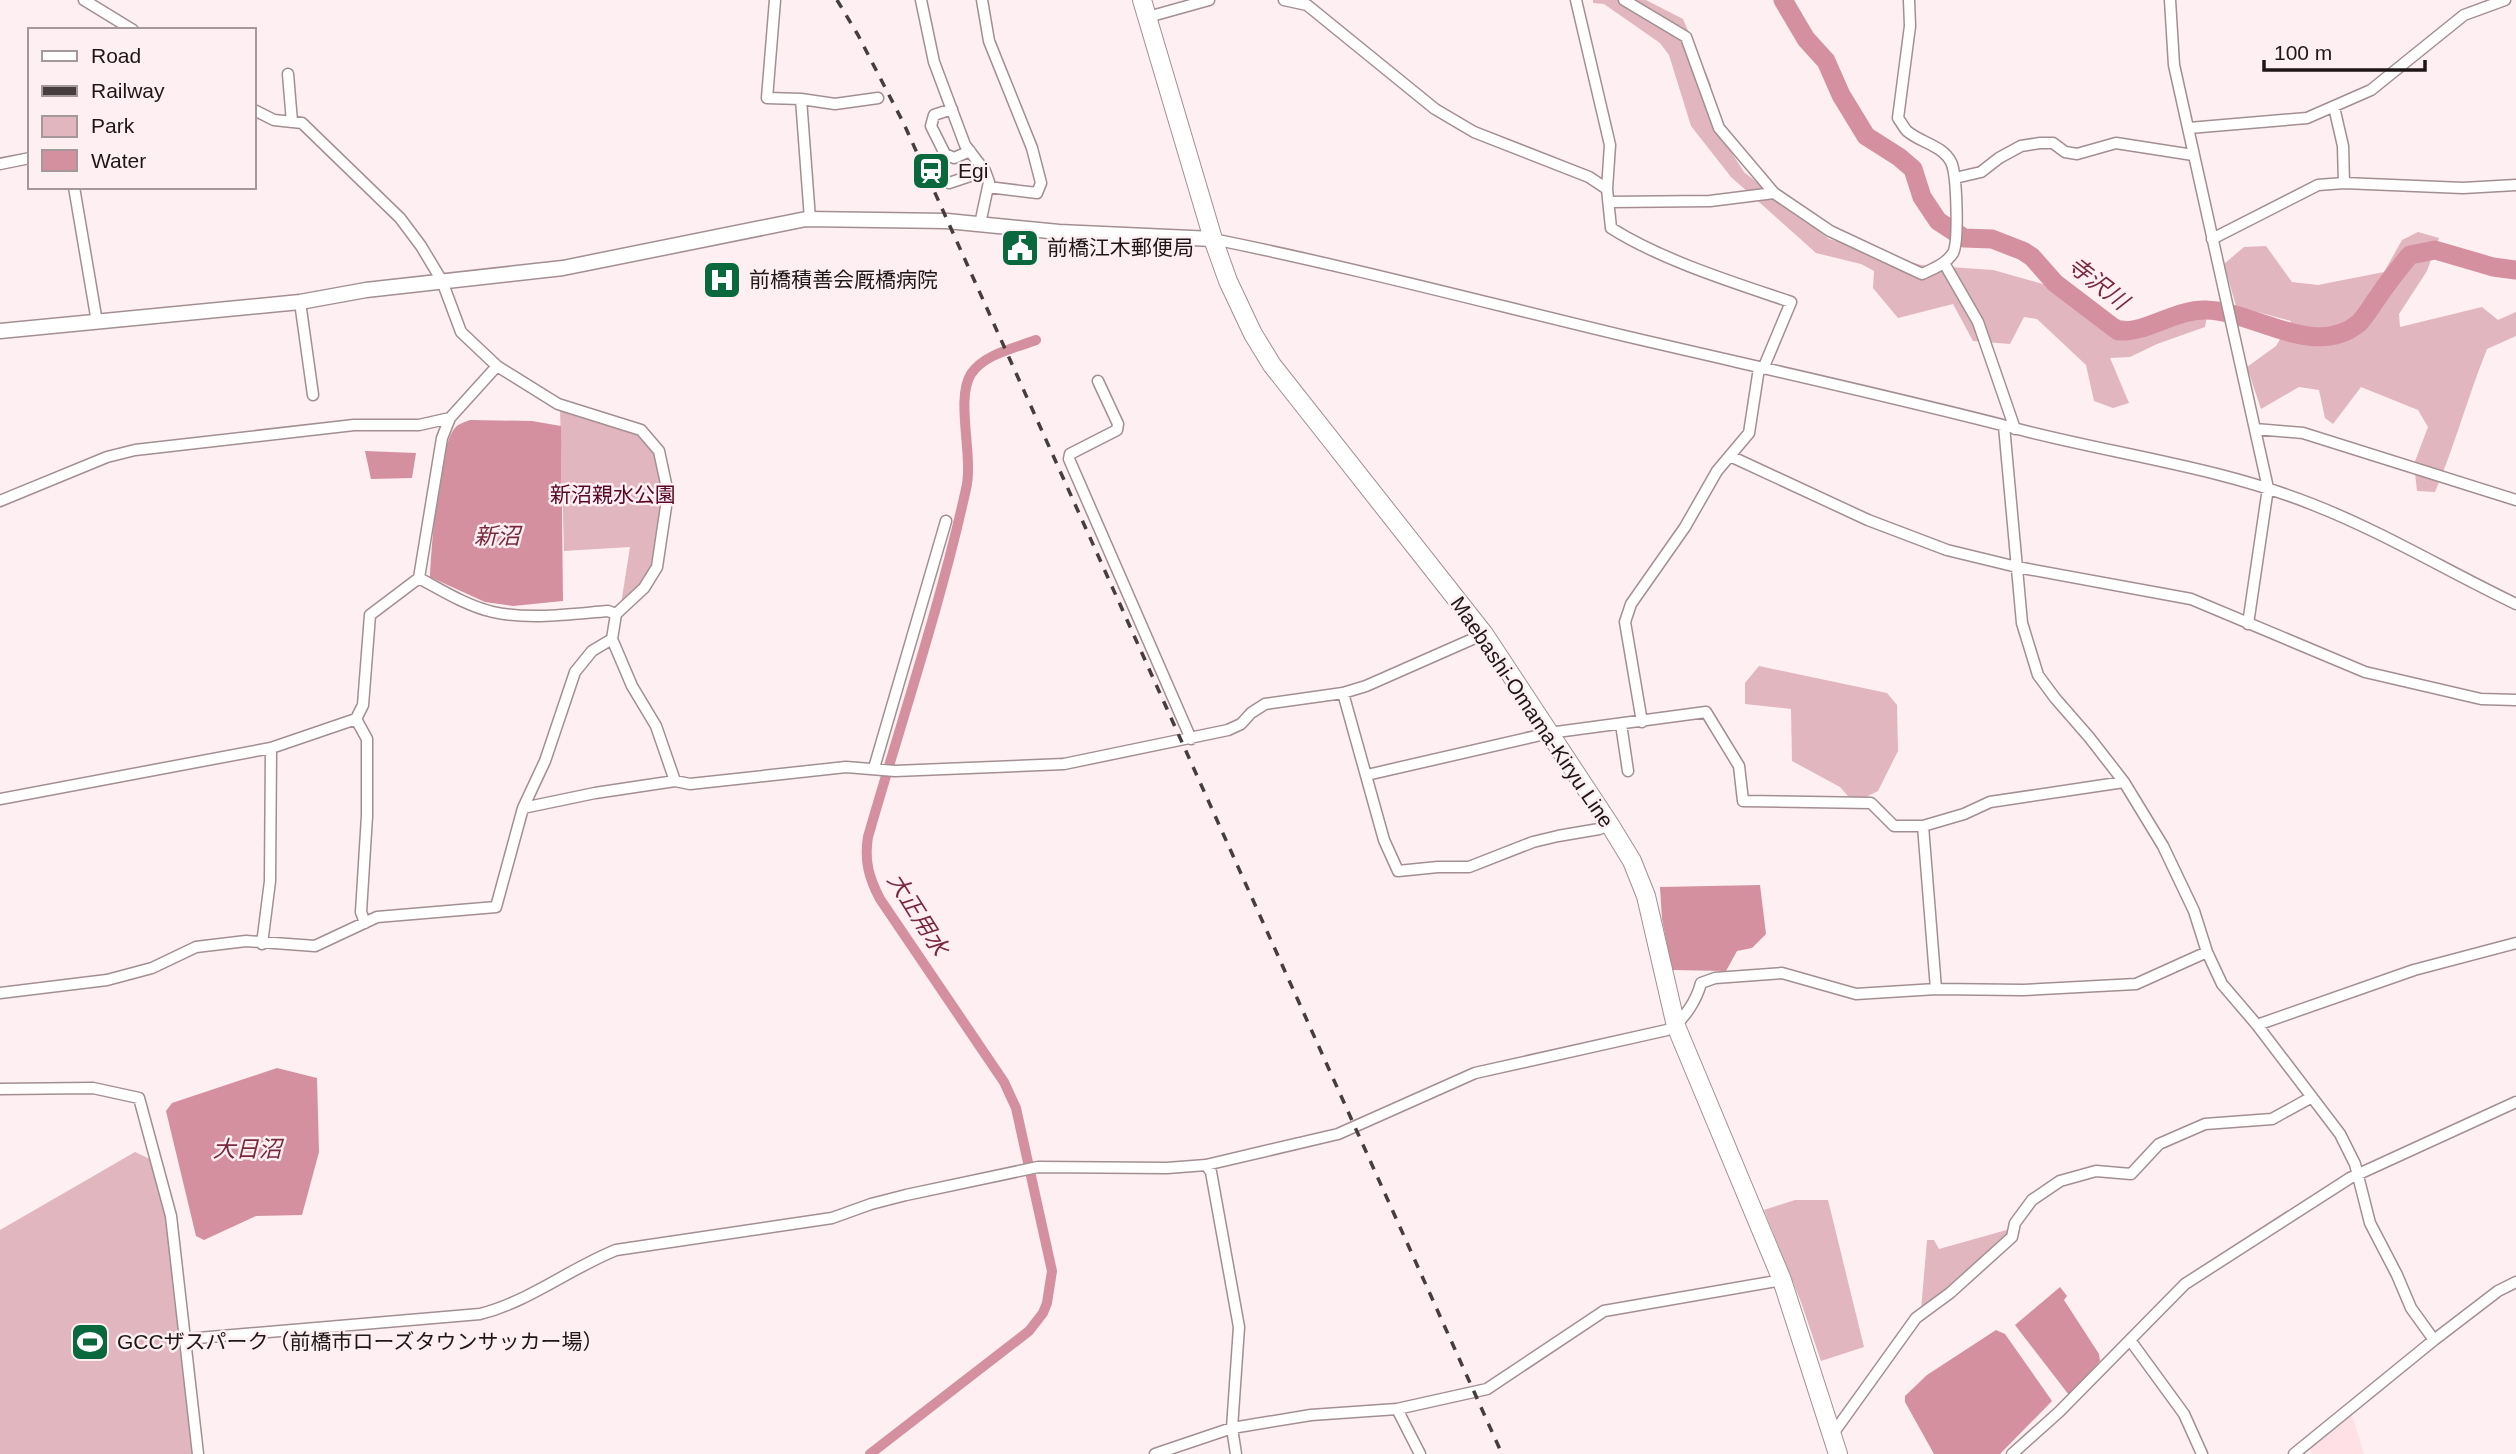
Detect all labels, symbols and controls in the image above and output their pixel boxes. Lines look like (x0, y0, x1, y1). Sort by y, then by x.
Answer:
legend (28, 28, 256, 189)
scale bar (2264, 28, 2425, 72)
text: 100 m (2274, 41, 2332, 64)
text: Road (91, 44, 141, 67)
text: Railway (91, 79, 165, 102)
text: Park (91, 114, 135, 137)
text: Water (91, 149, 146, 172)
station icon: Egi (910, 150, 952, 192)
place label: Egi (958, 159, 988, 182)
public building icon: 前橋江木郵便局 (999, 227, 1041, 269)
place label: 前橋江木郵便局 (1047, 236, 1194, 259)
water label: 寺沢川 (2063, 252, 2136, 316)
hospital icon: 前橋積善会厩橋病院 (701, 259, 743, 301)
place label: 前橋積善会厩橋病院 (749, 268, 938, 291)
park label: 新沼親水公園 (550, 483, 676, 506)
water label: 新沼 (474, 523, 523, 549)
street label: Maebashi-Omama-Kiryu Line (1447, 592, 1618, 831)
water label: 大正用水 (883, 868, 955, 962)
water label: 大日沼 (213, 1136, 285, 1162)
sports icon: GCCザスパーク（前橋市ローズタウンサッカー場） (69, 1321, 111, 1363)
place label: GCCザスパーク（前橋市ローズタウンサッカー場） (117, 1330, 603, 1353)

